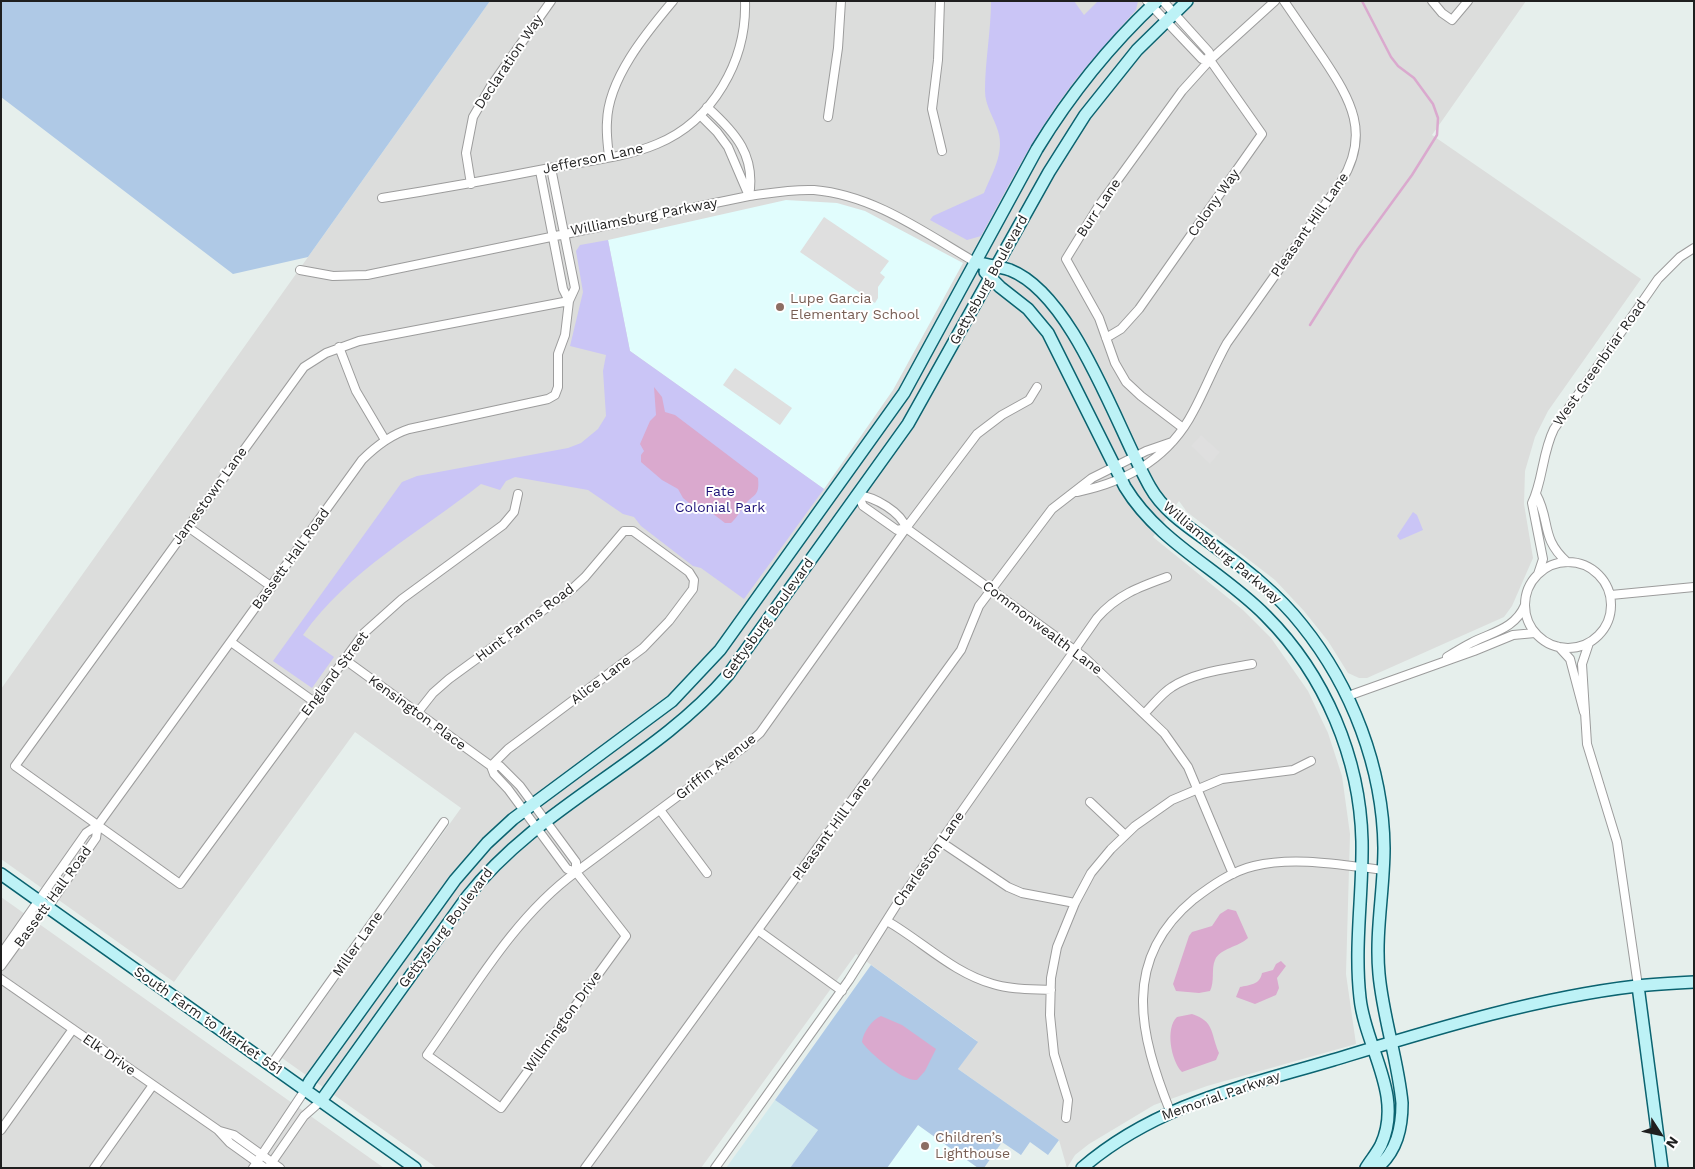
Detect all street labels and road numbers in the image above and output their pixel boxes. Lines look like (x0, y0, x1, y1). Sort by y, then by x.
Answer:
street label: Declaration Way (471, 12, 547, 112)
street label: Jefferson Lane (541, 140, 645, 178)
street label: Colony Way (1185, 166, 1243, 240)
street label: Pleasant Hill Lane (1268, 170, 1352, 280)
street label: Burr Lane (1073, 176, 1125, 240)
street label: Williamsburg Parkway (569, 194, 719, 240)
street label: Gettysburg Boulevard (946, 212, 1032, 348)
street label: West Greenbriar Road (1550, 297, 1650, 429)
street label: Jamestown Lane (169, 444, 251, 548)
street label: Williamsburg Parkway (1159, 499, 1285, 607)
street label: Bassett Hall Road (249, 505, 333, 613)
street label: Gettysburg Boulevard (718, 555, 818, 683)
street label: Commonwealth Lane (979, 578, 1105, 678)
street label: Hunt Farms Road (472, 580, 578, 666)
street label: England Street (298, 628, 372, 720)
street label: Alice Lane (568, 652, 634, 708)
street label: Kensington Place (365, 672, 469, 754)
street label: Griffin Avenue (673, 730, 759, 804)
street label: Pleasant Hill Lane (789, 774, 875, 884)
street label: Charleston Lane (890, 808, 968, 910)
street label: Bassett Hall Road (11, 843, 95, 951)
street label: Gettysburg Boulevard (395, 865, 497, 991)
street label: Miller Lane (329, 908, 387, 980)
street label: South Farm to Market 551 (131, 963, 285, 1079)
street label: Willmington Drive (521, 968, 605, 1076)
street label: Elk Drive (79, 1031, 139, 1079)
street label: Memorial Parkway (1159, 1068, 1283, 1124)

